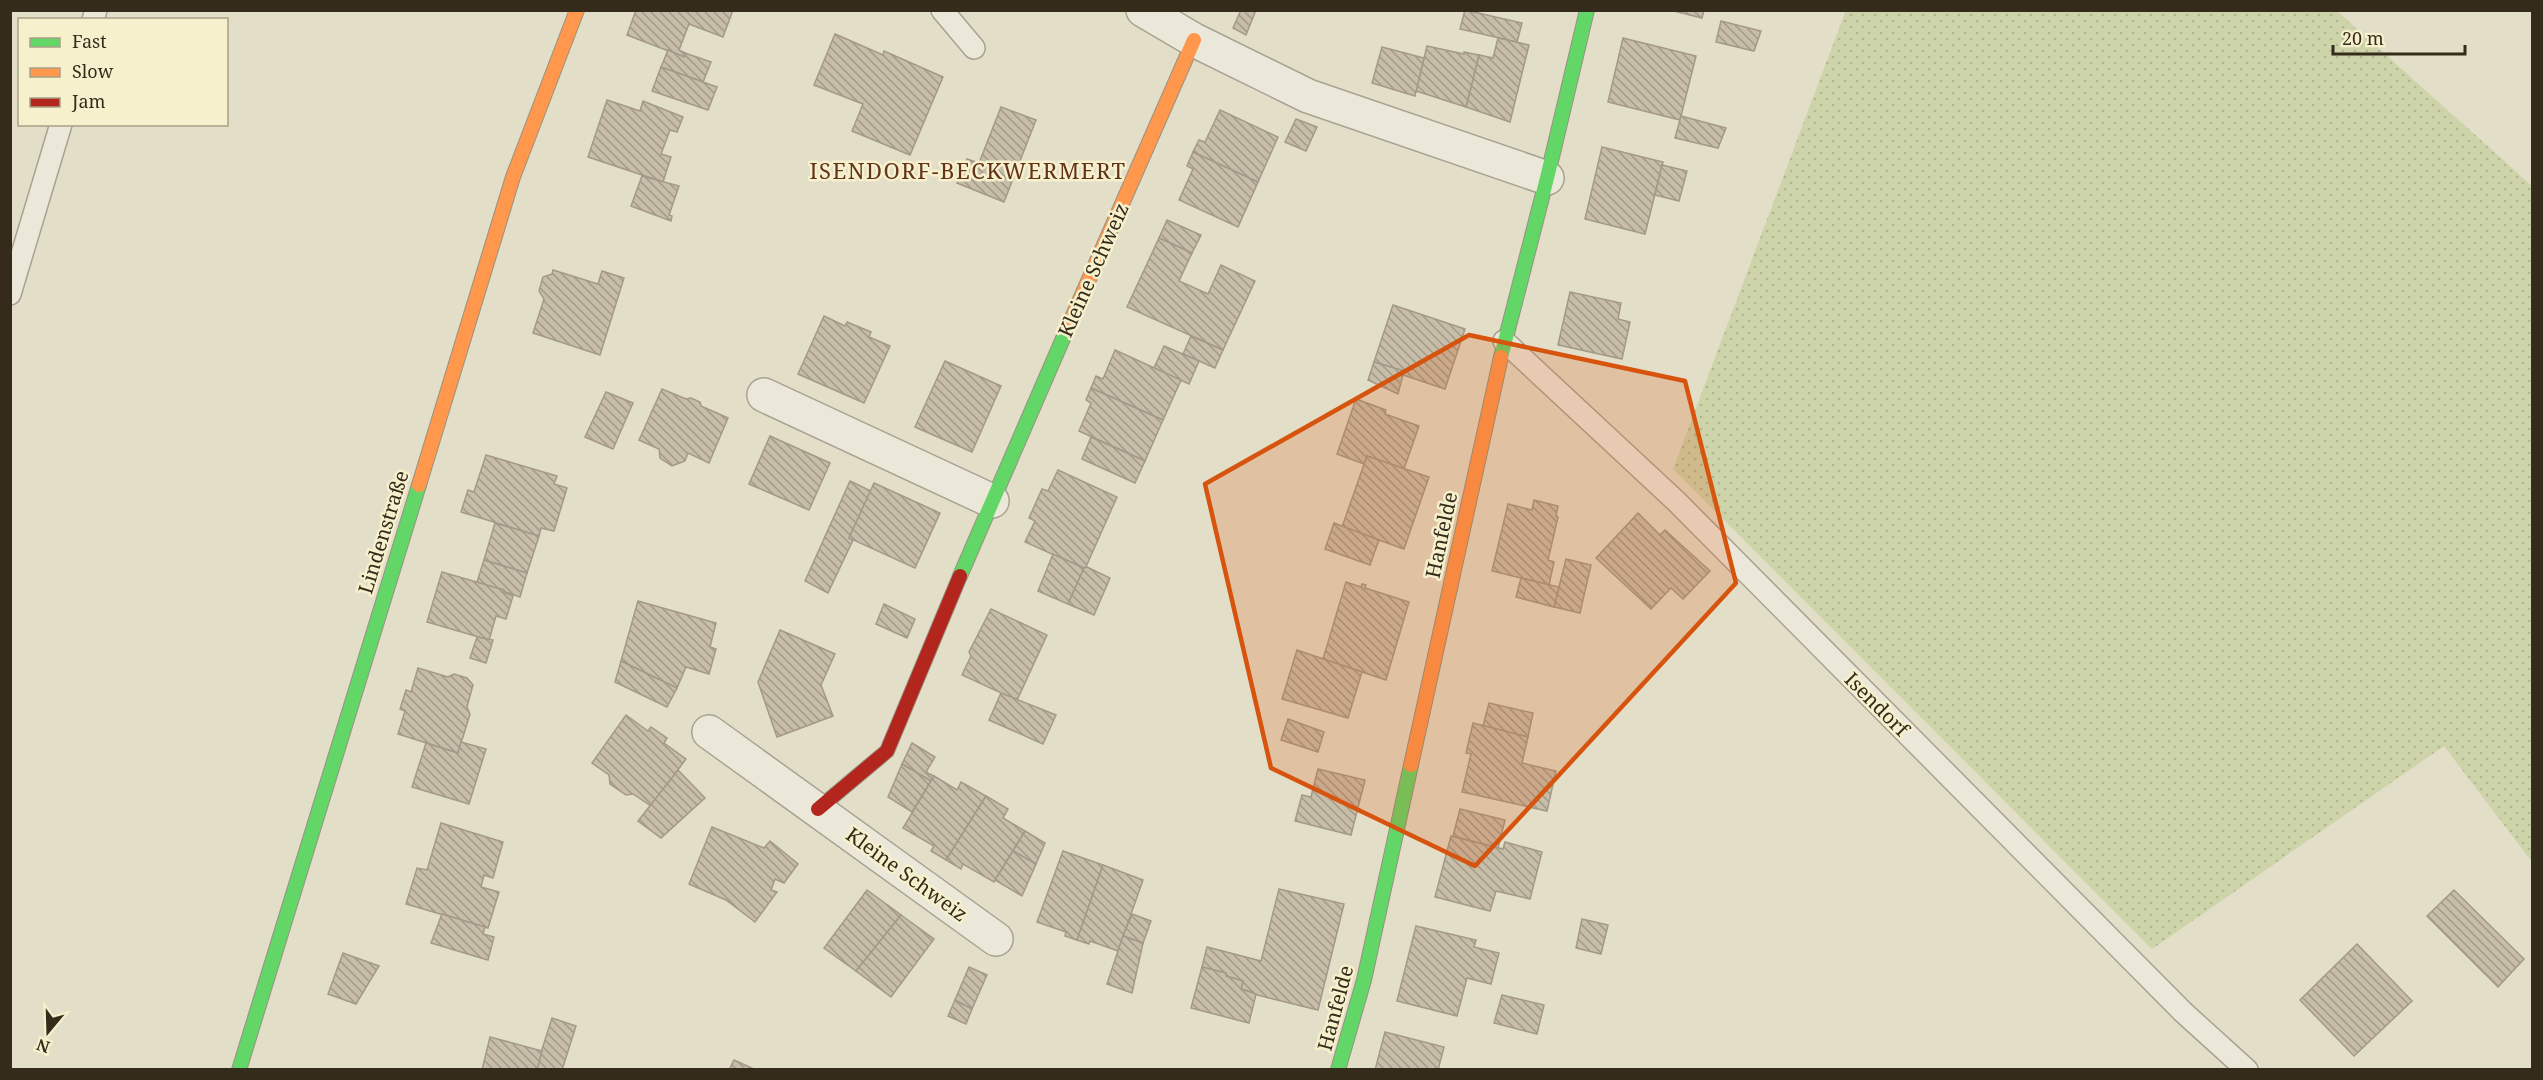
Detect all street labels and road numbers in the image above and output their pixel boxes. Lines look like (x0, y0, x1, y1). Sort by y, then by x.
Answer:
street label: Kleine Schweiz (1051, 199, 1135, 341)
street label: Lindenstraße (351, 467, 415, 597)
street label: Hanfelde (1419, 490, 1463, 580)
street label: Isendorf (1839, 666, 1916, 743)
street label: Kleine Schweiz (841, 821, 973, 927)
street label: Hanfelde (1311, 962, 1359, 1054)

